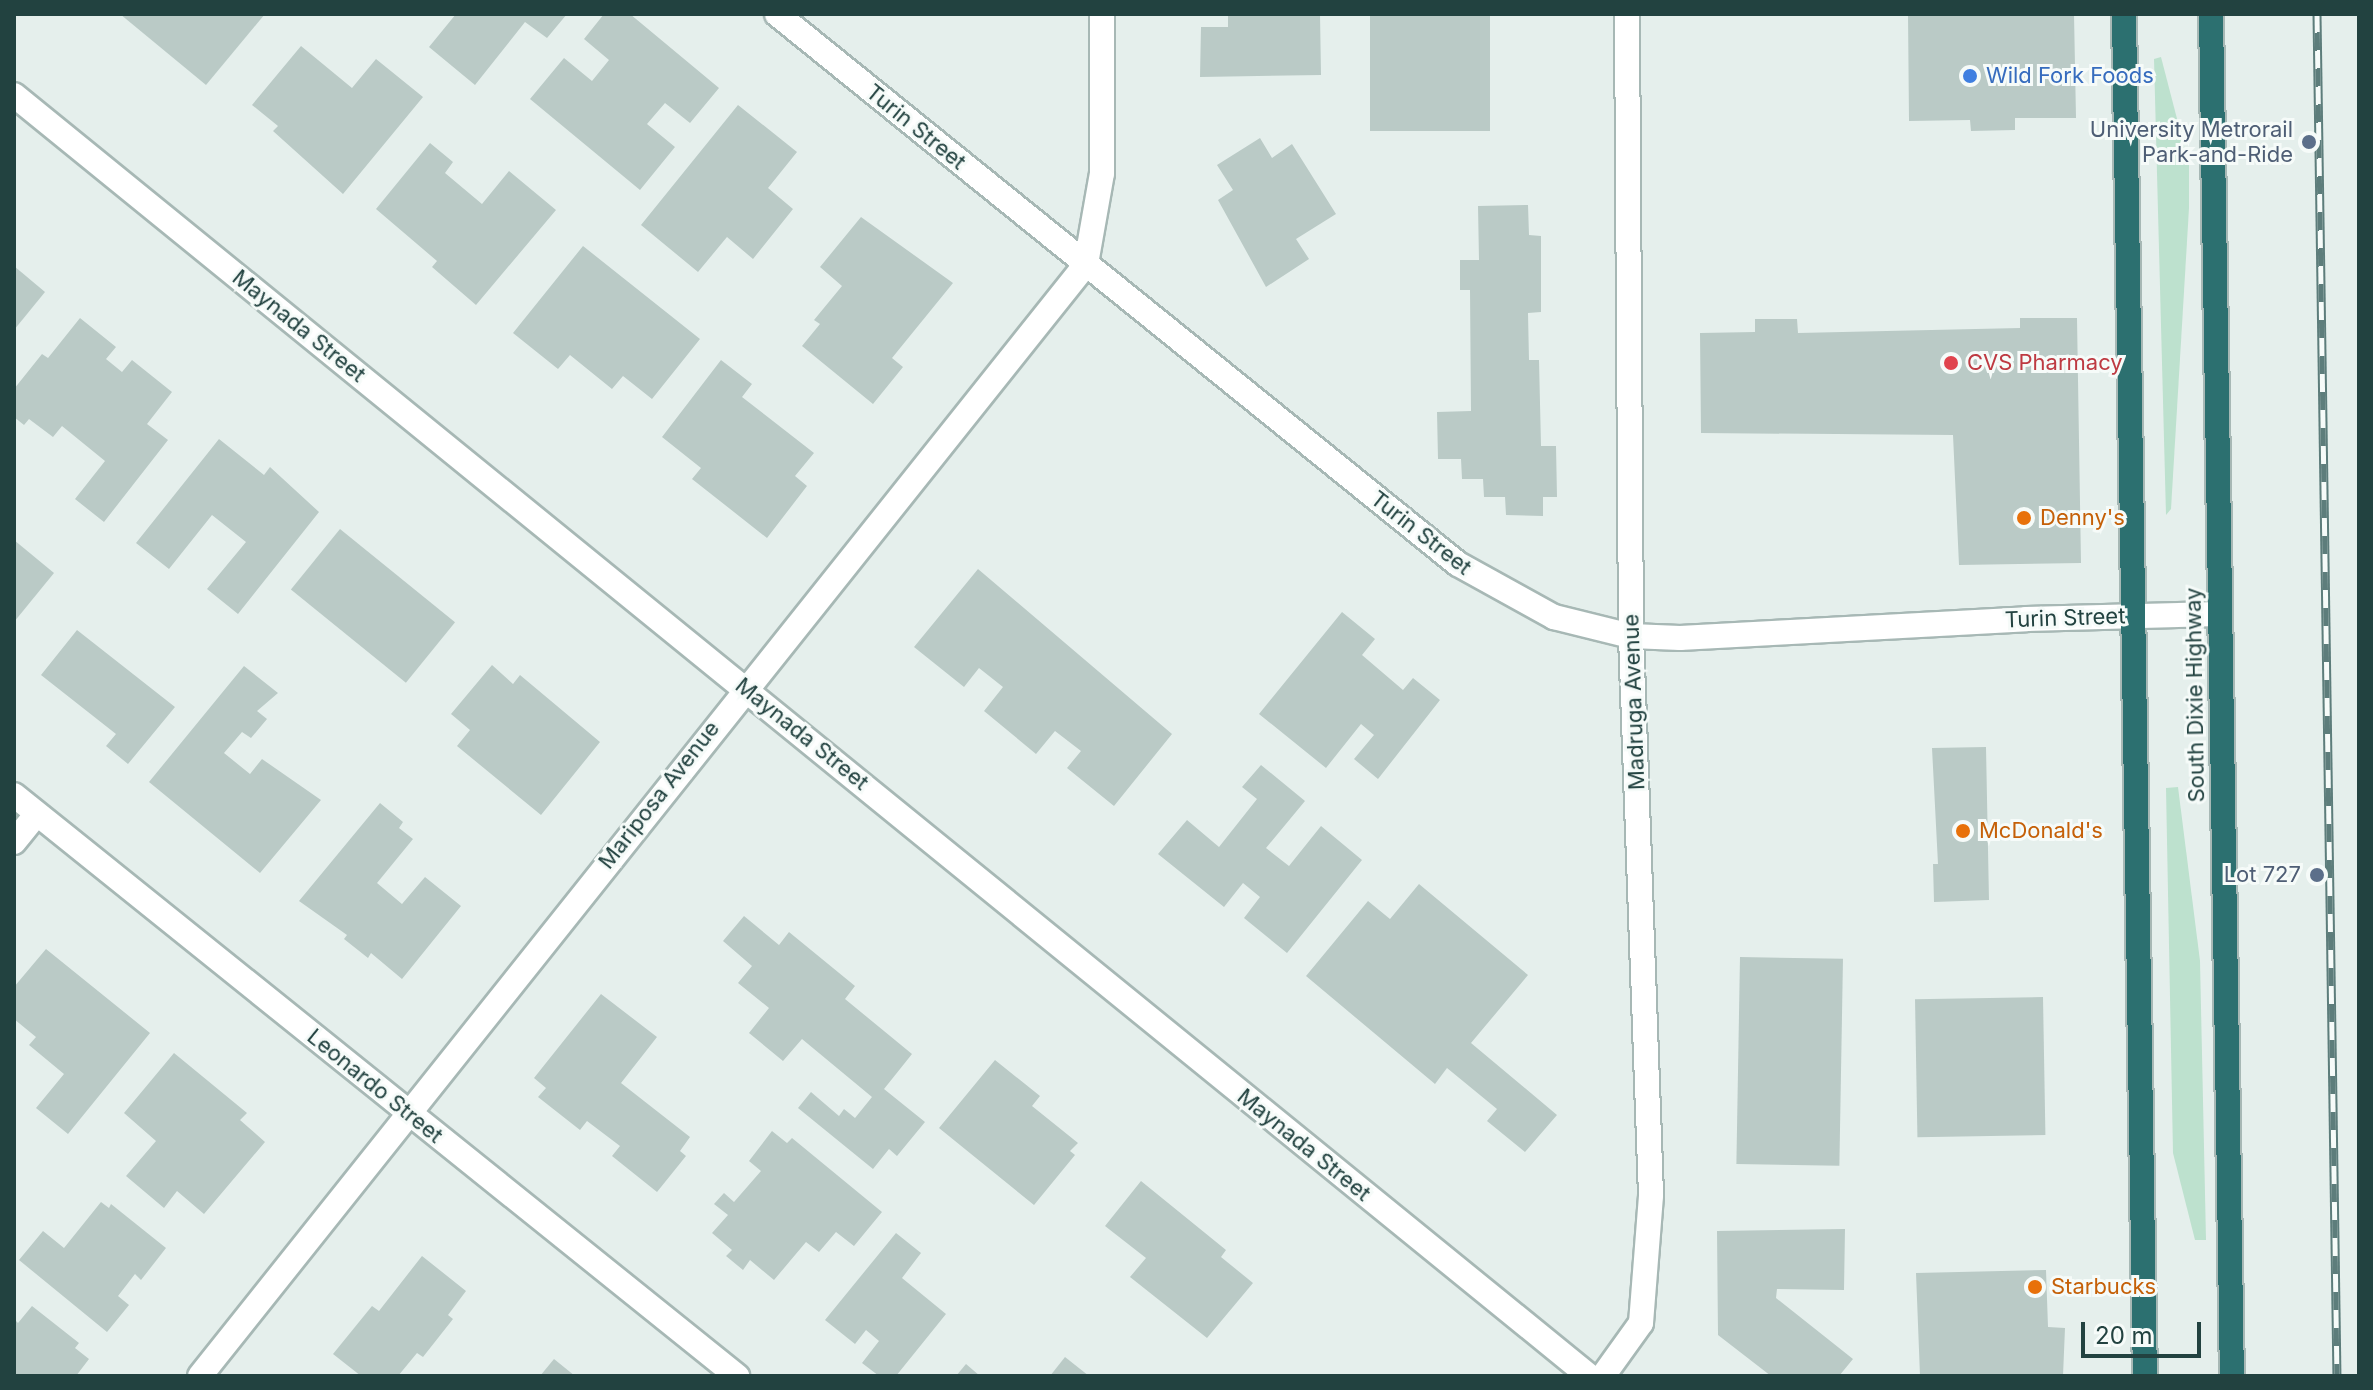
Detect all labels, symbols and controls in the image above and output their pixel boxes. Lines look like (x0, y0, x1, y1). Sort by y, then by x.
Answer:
place label: Wild Fork Foods (1986, 63, 2154, 89)
marker: Wild Fork Foods (1961, 67, 1979, 85)
street label: Turin Street (861, 79, 971, 175)
place label: University Metrorail Park-and-Ride (2090, 116, 2293, 168)
marker: University Metrorail Park-and-Ride (2300, 133, 2318, 151)
street label: Maynada Street (227, 264, 371, 388)
place label: CVS Pharmacy (1967, 350, 2123, 376)
marker: CVS Pharmacy (1942, 354, 1960, 372)
street label: Turin Street (1365, 485, 1477, 581)
place label: Denny's (2040, 505, 2125, 531)
marker: Denny's (2015, 509, 2033, 527)
street label: South Dixie Highway (2180, 587, 2210, 803)
street label: Turin Street (2004, 603, 2126, 633)
street label: Madruga Avenue (1618, 613, 1650, 791)
street label: Maynada Street (730, 672, 874, 796)
street label: Mariposa Avenue (593, 716, 725, 874)
place label: McDonald's (1979, 818, 2103, 844)
marker: McDonald's (1954, 822, 1972, 840)
place label: Lot 727 (2224, 862, 2301, 888)
marker: Lot 727 (2308, 866, 2326, 884)
street label: Leonardo Street (302, 1023, 448, 1149)
street label: Maynada Street (1232, 1083, 1376, 1207)
place label: Starbucks (2051, 1274, 2156, 1300)
marker: Starbucks (2026, 1278, 2044, 1296)
scale bar (2085, 1306, 2205, 1356)
text: 20 m (2095, 1321, 2153, 1350)

